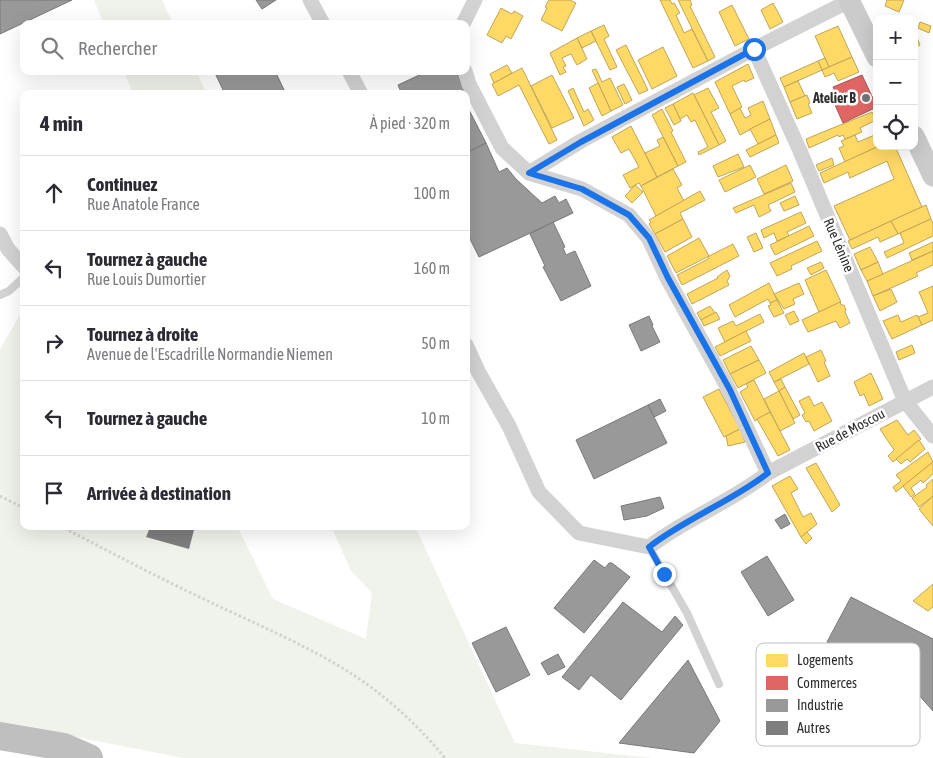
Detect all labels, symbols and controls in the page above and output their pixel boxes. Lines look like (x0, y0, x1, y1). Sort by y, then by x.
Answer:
map controls (873, 15, 918, 150)
button: + (873, 15, 918, 60)
search box (20, 20, 470, 75)
icon: search (38, 34, 66, 62)
text: Rechercher (78, 37, 157, 59)
route start (743, 38, 766, 61)
button: − (873, 60, 918, 105)
place label: Atelier B (812, 90, 856, 106)
marker: Atelier B (860, 92, 872, 104)
button: locate (873, 105, 918, 150)
text: 4 min (40, 111, 83, 135)
text: À pied · 320 m (370, 114, 450, 132)
text: Continuez (87, 173, 157, 195)
icon: ahead (40, 179, 68, 207)
text: 100 m (414, 184, 450, 202)
text: Rue Anatole France (87, 195, 200, 213)
street label: Rue Lénine (821, 216, 857, 274)
text: Tournez à gauche (87, 248, 207, 270)
icon: left (40, 254, 68, 282)
text: 160 m (414, 259, 450, 277)
text: Rue Louis Dumortier (87, 270, 206, 288)
text: Tournez à droite (87, 323, 198, 345)
icon: right (40, 329, 68, 357)
text: 50 m (421, 334, 450, 352)
text: Avenue de l'Escadrille Normandie Niemen (87, 345, 333, 363)
icon: left (40, 404, 68, 432)
street label: Rue de Moscou (813, 405, 887, 455)
text: Tournez à gauche (87, 407, 207, 429)
text: 10 m (421, 409, 450, 427)
icon: arrive (40, 479, 68, 507)
text: Arrivée à destination (87, 482, 231, 504)
route end (653, 563, 676, 586)
legend (756, 643, 920, 746)
text: Logements (797, 652, 853, 668)
text: Commerces (797, 675, 857, 691)
text: Industrie (797, 697, 843, 713)
text: Autres (797, 720, 830, 736)

